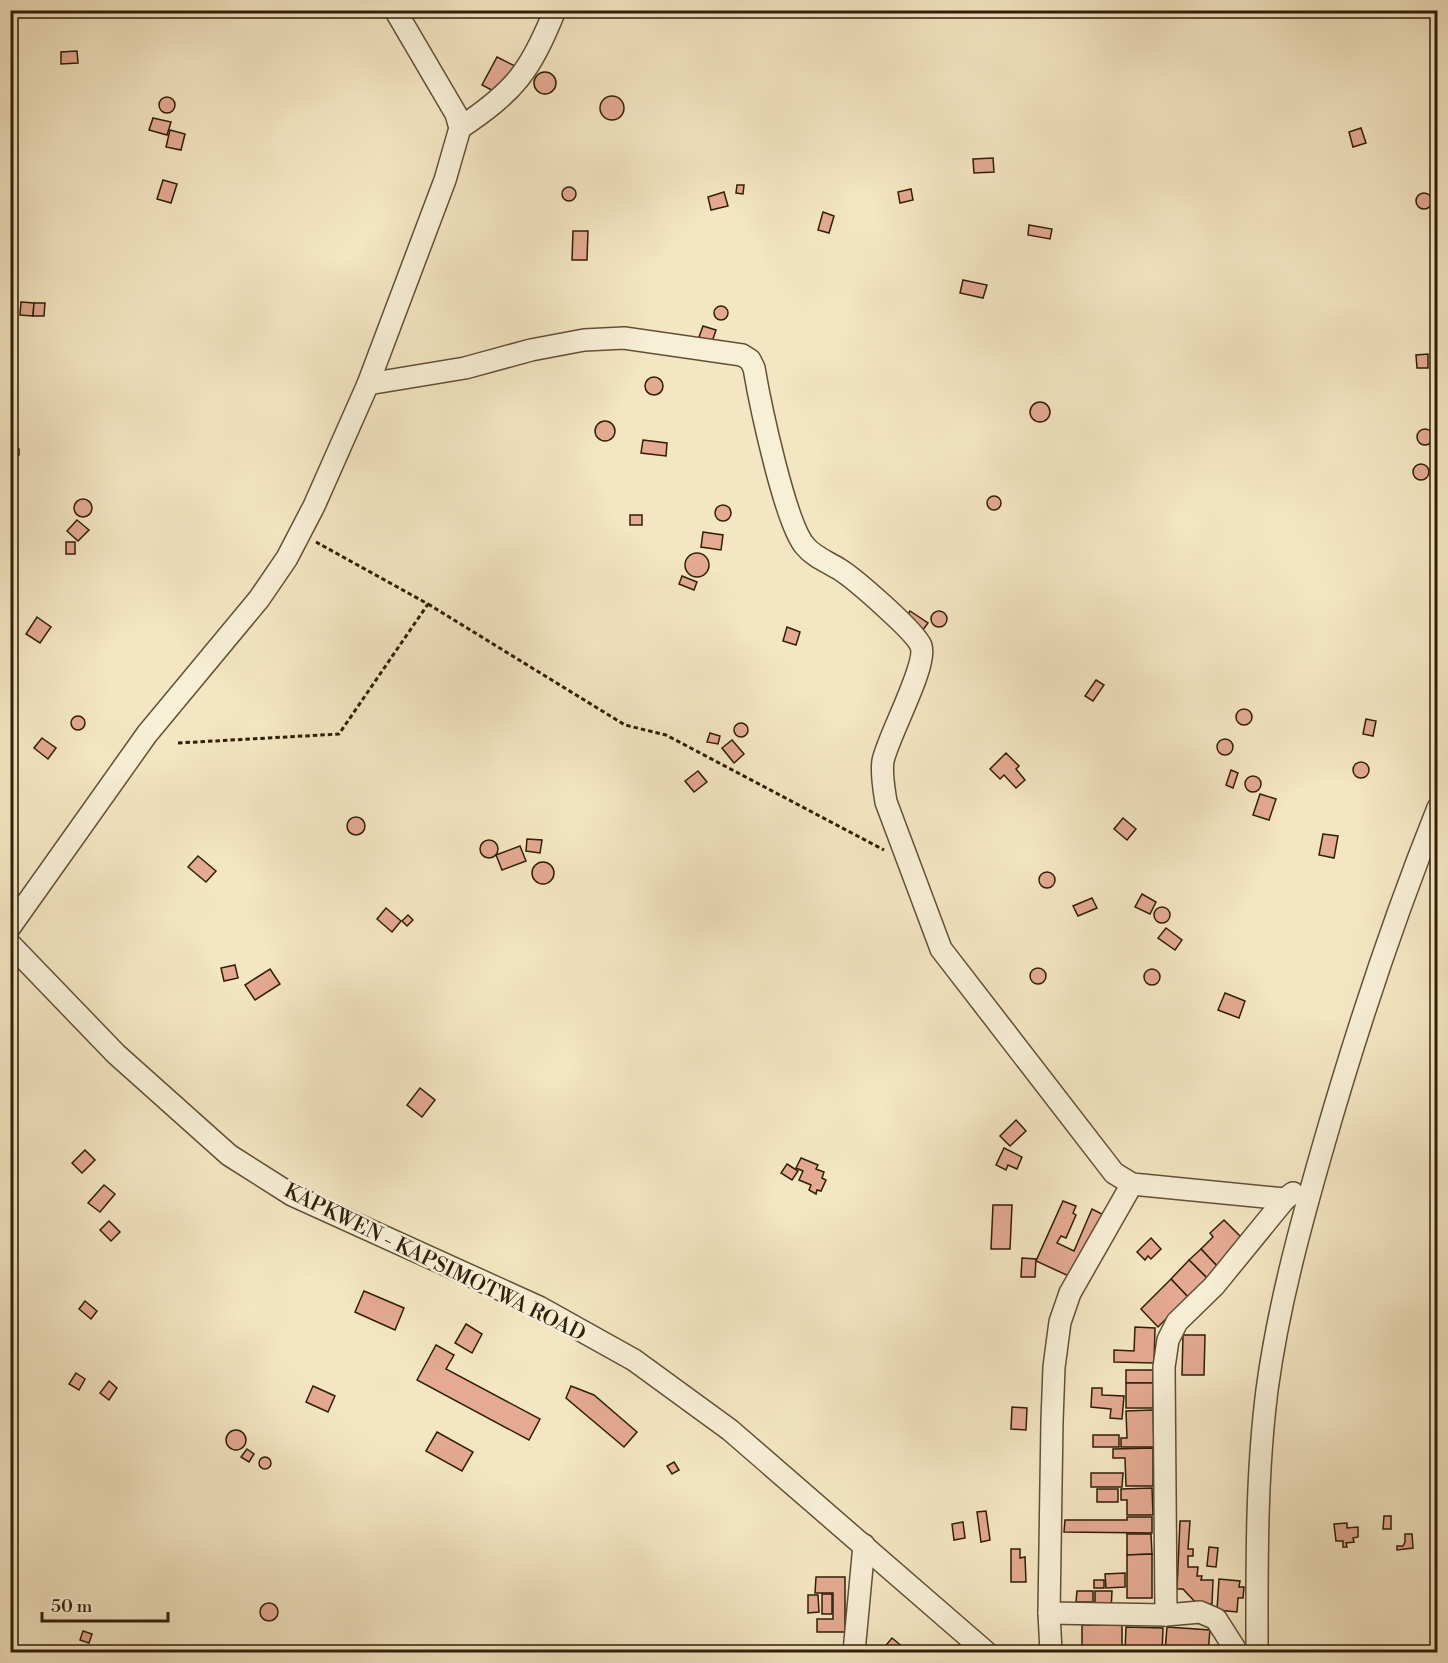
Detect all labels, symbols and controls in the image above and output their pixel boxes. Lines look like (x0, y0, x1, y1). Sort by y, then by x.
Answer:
street label: KAPKWEN - KAPSIMOTWA ROAD (279, 1178, 590, 1348)
scale bar (42, 1585, 168, 1623)
text: 50 m (51, 1595, 93, 1618)

